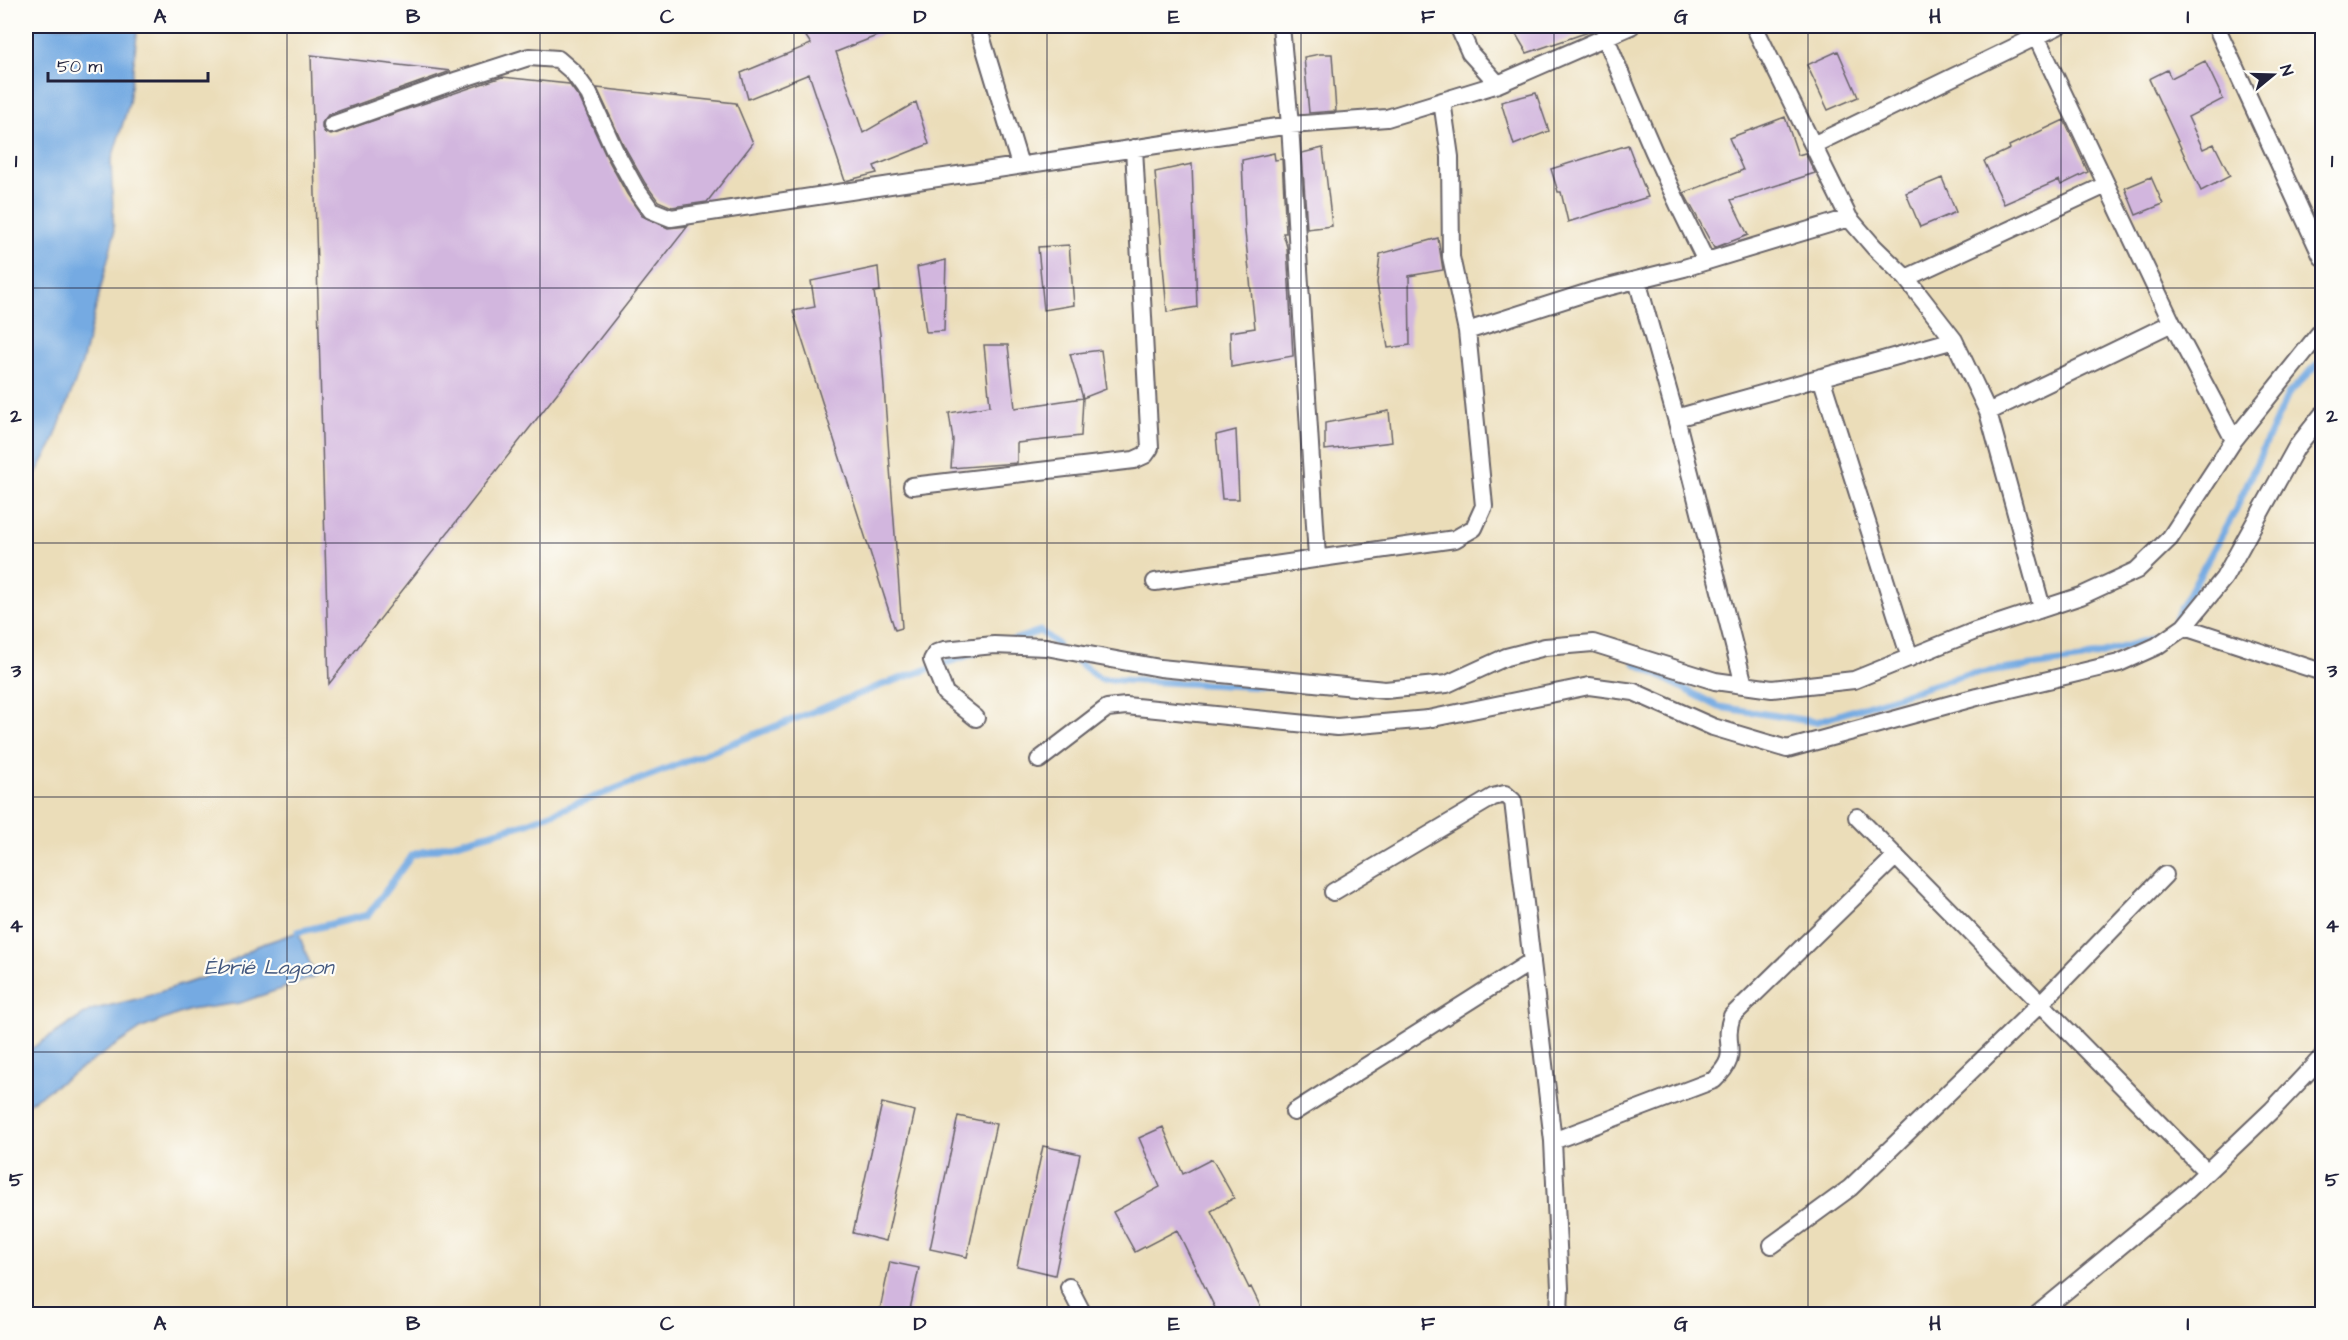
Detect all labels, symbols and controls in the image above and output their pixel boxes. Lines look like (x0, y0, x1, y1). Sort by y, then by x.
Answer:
text: A (154, 3, 167, 31)
text: B (406, 3, 421, 31)
text: C (660, 3, 675, 31)
text: D (914, 3, 927, 31)
text: E (1168, 3, 1180, 31)
text: F (1421, 3, 1436, 31)
text: G (1674, 3, 1688, 31)
text: H (1929, 3, 1941, 31)
text: I (2186, 3, 2190, 31)
scale bar (48, 45, 208, 83)
north arrow (2243, 45, 2303, 105)
text: 50 m (57, 54, 102, 79)
text: N (2274, 62, 2298, 79)
text: 1 (15, 147, 18, 175)
text: 1 (2331, 147, 2334, 175)
text: 2 (9, 402, 22, 430)
text: 2 (2325, 402, 2338, 430)
text: 3 (10, 657, 22, 685)
text: 3 (2326, 657, 2338, 685)
text: 4 (9, 912, 23, 940)
text: 4 (2325, 912, 2339, 940)
water label: Ébrié Lagoon (205, 953, 335, 983)
text: 5 (9, 1166, 24, 1194)
text: 5 (2325, 1166, 2340, 1194)
text: A (154, 1310, 167, 1338)
text: B (406, 1310, 421, 1338)
text: C (660, 1310, 675, 1338)
text: D (914, 1310, 927, 1338)
text: E (1168, 1310, 1180, 1338)
text: F (1421, 1310, 1436, 1338)
text: G (1674, 1310, 1688, 1338)
text: H (1929, 1310, 1941, 1338)
text: I (2186, 1310, 2190, 1338)

